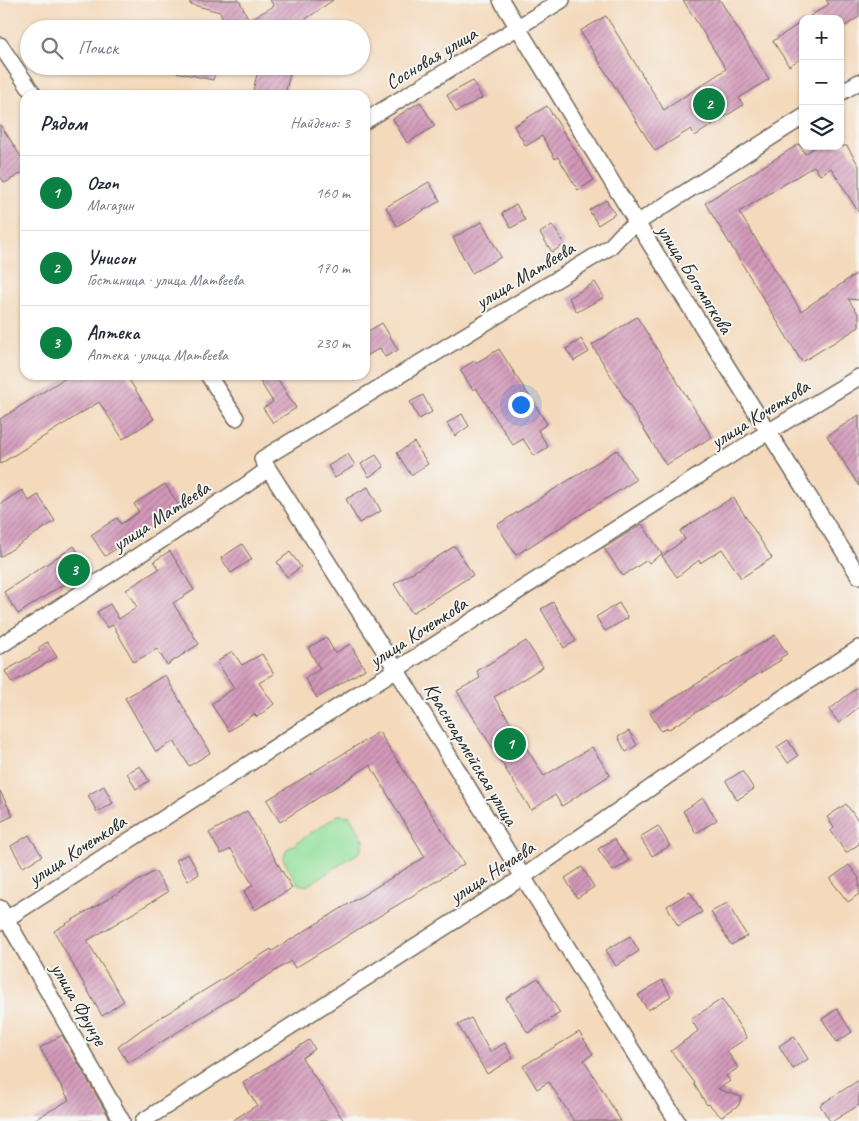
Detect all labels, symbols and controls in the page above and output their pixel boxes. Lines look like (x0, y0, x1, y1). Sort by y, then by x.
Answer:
map controls (799, 15, 844, 150)
button: + (799, 15, 844, 60)
search box (20, 20, 370, 75)
street label: Сосновая улица (381, 20, 482, 95)
icon: search (38, 34, 66, 62)
text: Поиск (78, 36, 118, 60)
button: − (799, 60, 844, 105)
pin: 2 (693, 85, 725, 123)
button: layers (799, 105, 844, 150)
text: Рядом (40, 110, 87, 136)
text: Найдено: 3 (290, 113, 350, 133)
text: Ozon (87, 171, 119, 195)
text: 1 (52, 183, 60, 203)
text: 160 m (316, 183, 350, 203)
text: Магазин (87, 195, 134, 215)
street label: улица Богомягкова (651, 219, 740, 340)
street label: улица Матвеева (470, 235, 580, 315)
text: Унисон (87, 246, 136, 270)
text: 2 (52, 258, 60, 278)
text: 170 m (316, 258, 350, 278)
text: Гостиница · улица Матвеева (87, 270, 244, 290)
text: Аптека (87, 321, 140, 345)
text: 3 (52, 333, 60, 353)
text: 230 m (316, 333, 350, 353)
text: Аптека · улица Матвеева (87, 345, 228, 365)
street label: улица Кочеткова (705, 373, 815, 455)
your location (508, 392, 534, 418)
street label: улица Матвеева (107, 475, 215, 557)
pin: 3 (58, 551, 90, 589)
street label: улица Кочеткова (364, 590, 473, 673)
street label: Красноармейская улица (419, 678, 525, 832)
pin: 1 (494, 725, 526, 763)
street label: улица Кочеткова (23, 808, 132, 891)
street label: улица Нечаева (444, 834, 540, 909)
street label: улица Фрунзе (45, 957, 113, 1051)

